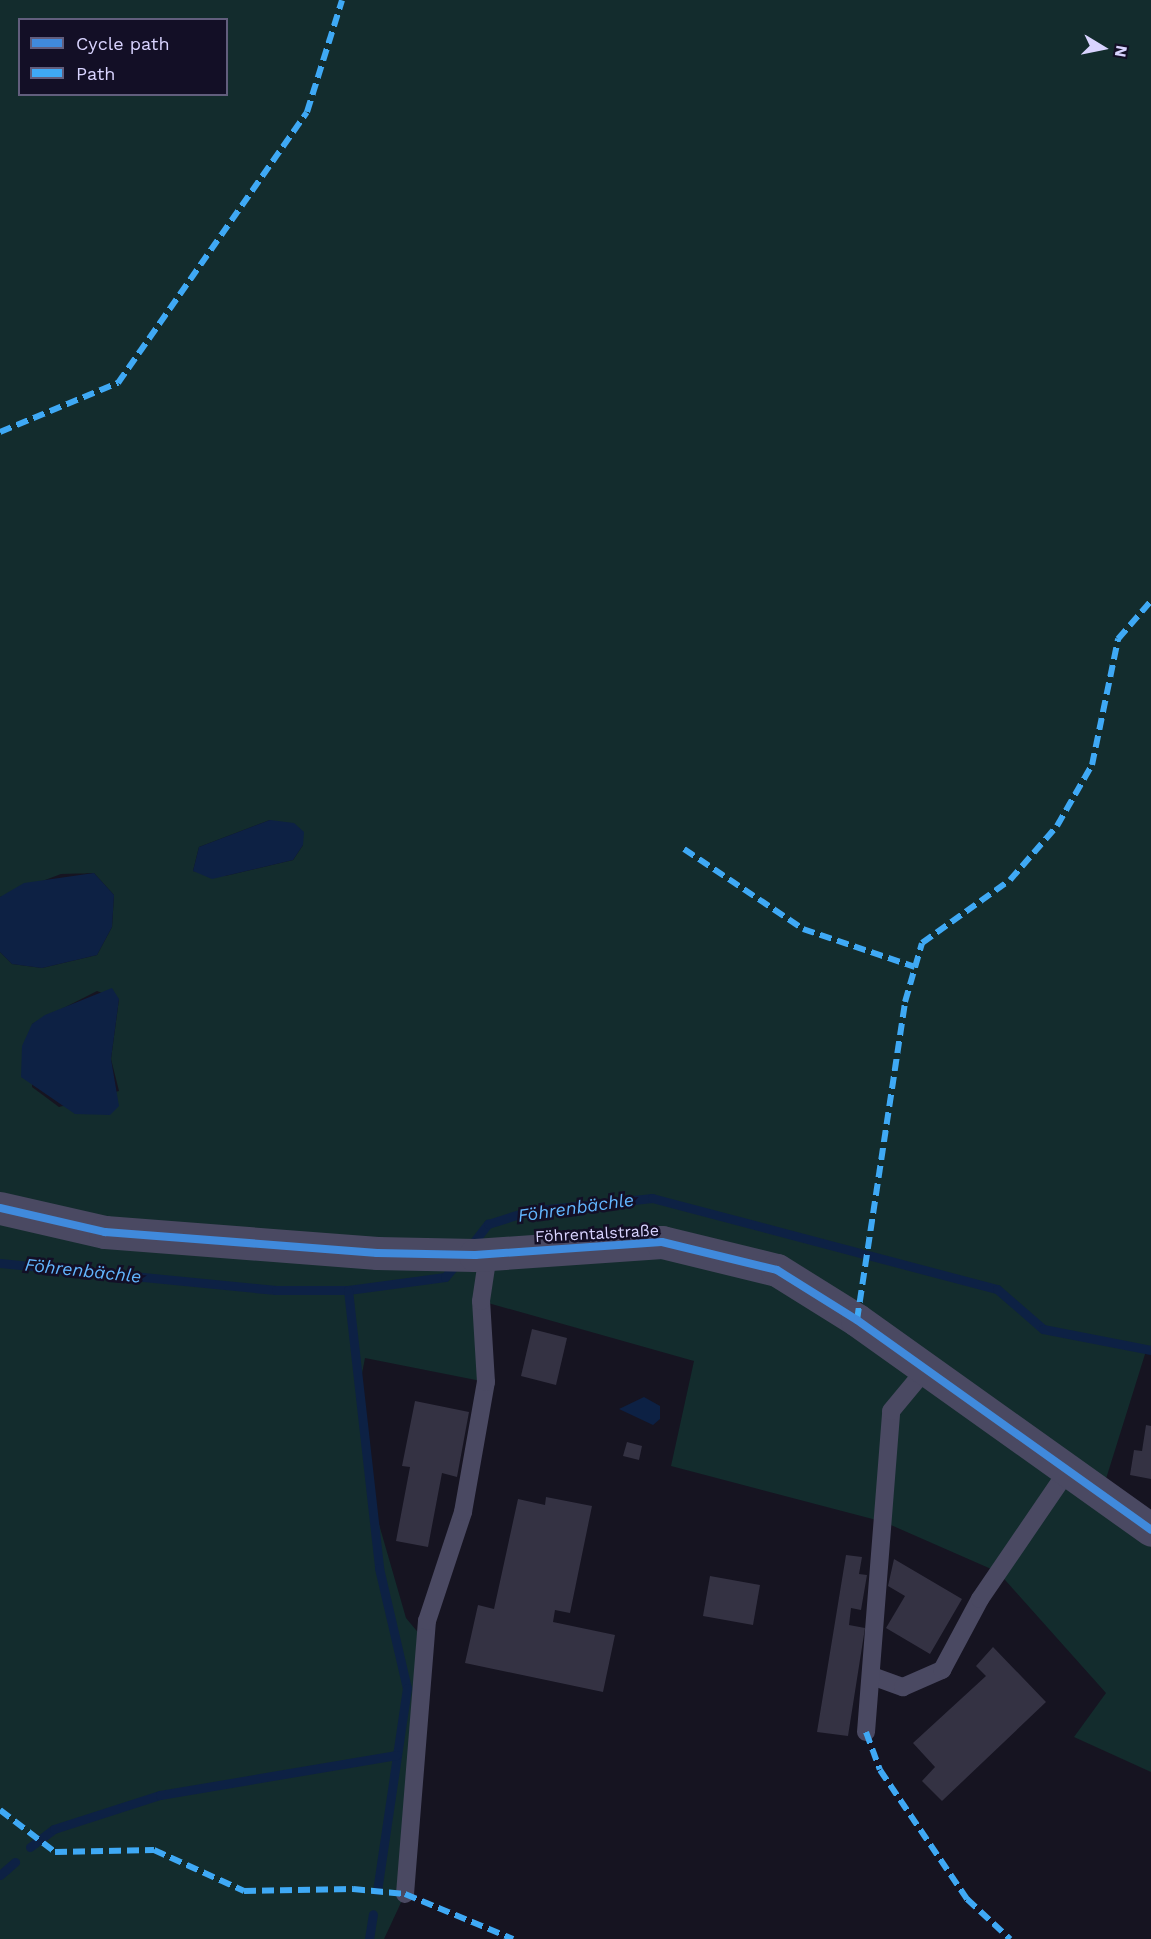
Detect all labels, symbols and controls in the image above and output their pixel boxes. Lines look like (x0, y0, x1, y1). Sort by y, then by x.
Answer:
legend (18, 18, 228, 96)
north arrow (1073, 18, 1133, 78)
text: Cycle path (76, 33, 170, 54)
text: N (1111, 44, 1132, 59)
text: Path (76, 63, 116, 84)
water label: Föhrenbächle (516, 1189, 636, 1227)
street label: Föhrentalstraße (535, 1221, 659, 1247)
water label: Föhrenbächle (24, 1254, 142, 1288)

